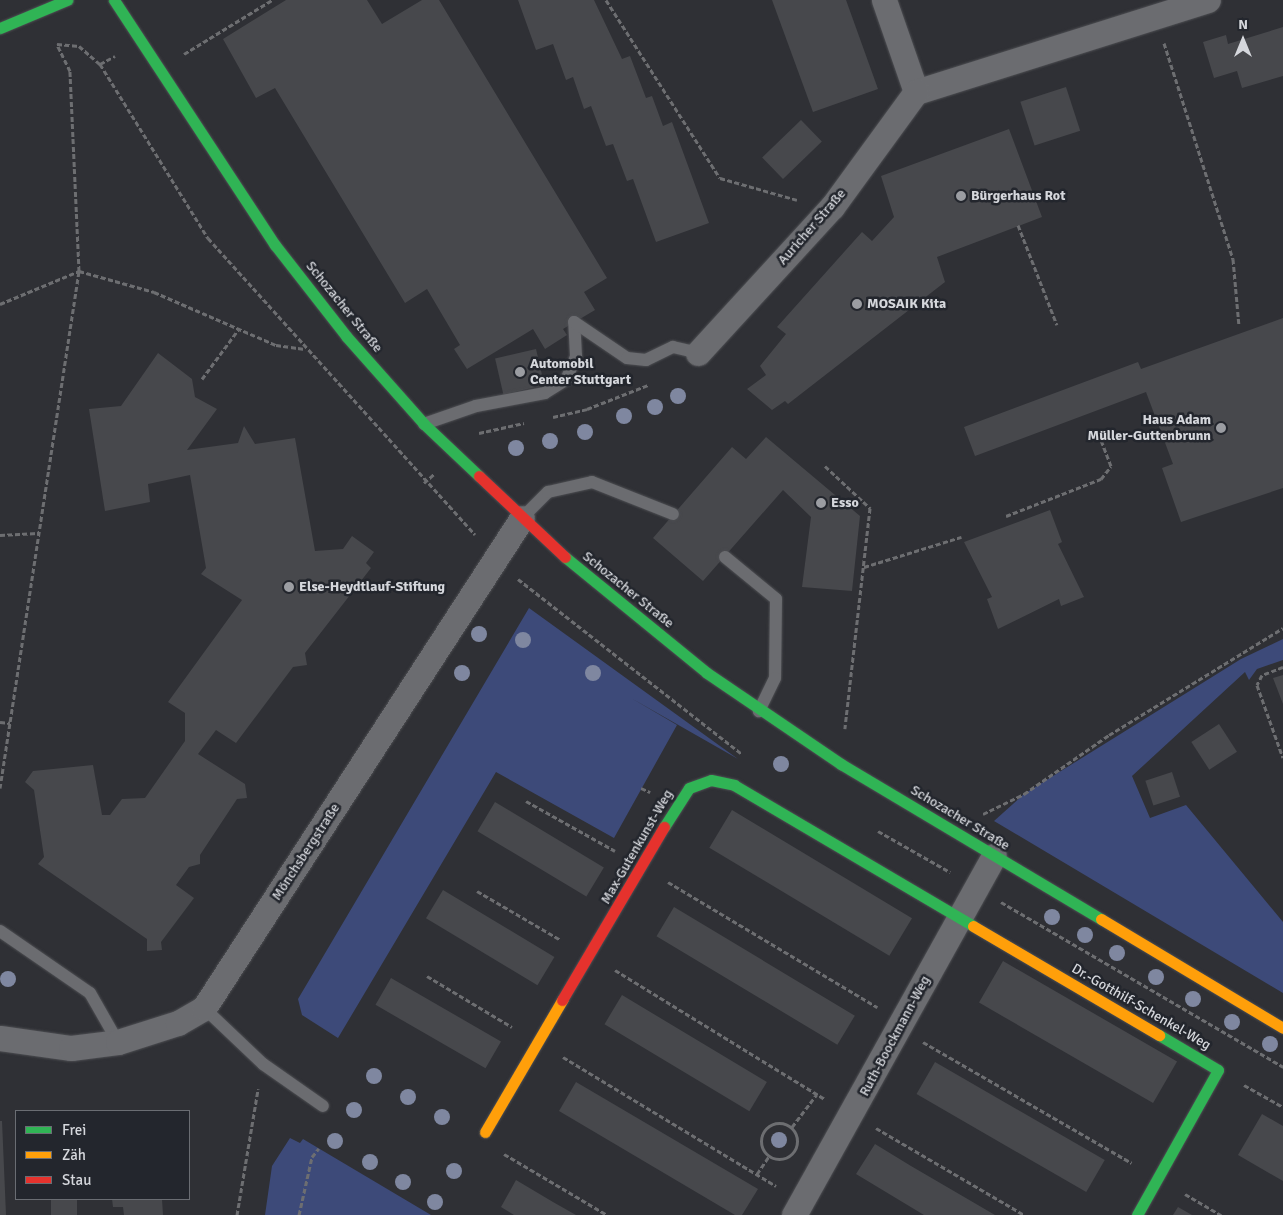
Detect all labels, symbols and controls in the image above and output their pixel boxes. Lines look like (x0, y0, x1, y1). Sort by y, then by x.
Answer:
north arrow (1218, 15, 1268, 65)
text: N (1238, 16, 1248, 33)
street label: Auricher Straße (774, 186, 850, 268)
place label: Bürgerhaus Rot (971, 188, 1065, 204)
marker: Bürgerhaus Rot (955, 190, 967, 202)
street label: Schozacher Straße (302, 258, 386, 356)
place label: MOSAIK Kita (867, 296, 946, 312)
marker: MOSAIK Kita (851, 298, 863, 310)
place label: Automobil Center Stuttgart (530, 356, 631, 388)
marker: Automobil Center Stuttgart (514, 366, 526, 378)
place label: Haus Adam Müller-Guttenbrunn (1087, 412, 1211, 444)
marker: Haus Adam Müller-Guttenbrunn (1215, 422, 1227, 434)
place label: Esso (831, 495, 859, 511)
marker: Esso (815, 497, 827, 509)
street label: Schozacher Straße (579, 548, 677, 632)
place label: Else-Heydtlauf-Stiftung (299, 579, 445, 595)
marker: Else-Heydtlauf-Stiftung (283, 581, 295, 593)
street label: Schozacher Straße (907, 782, 1013, 854)
street label: Max-Gutenkunst-Weg (597, 787, 677, 907)
street label: Mönchsbergstraße (268, 800, 344, 904)
street label: Dr.-Gotthilf-Schenkel-Weg (1068, 960, 1214, 1054)
street label: Ruth-Boockmann-Weg (856, 973, 934, 1099)
legend (15, 1110, 190, 1200)
text: Frei (62, 1121, 86, 1139)
text: Zäh (62, 1146, 86, 1164)
text: Stau (62, 1171, 91, 1189)

